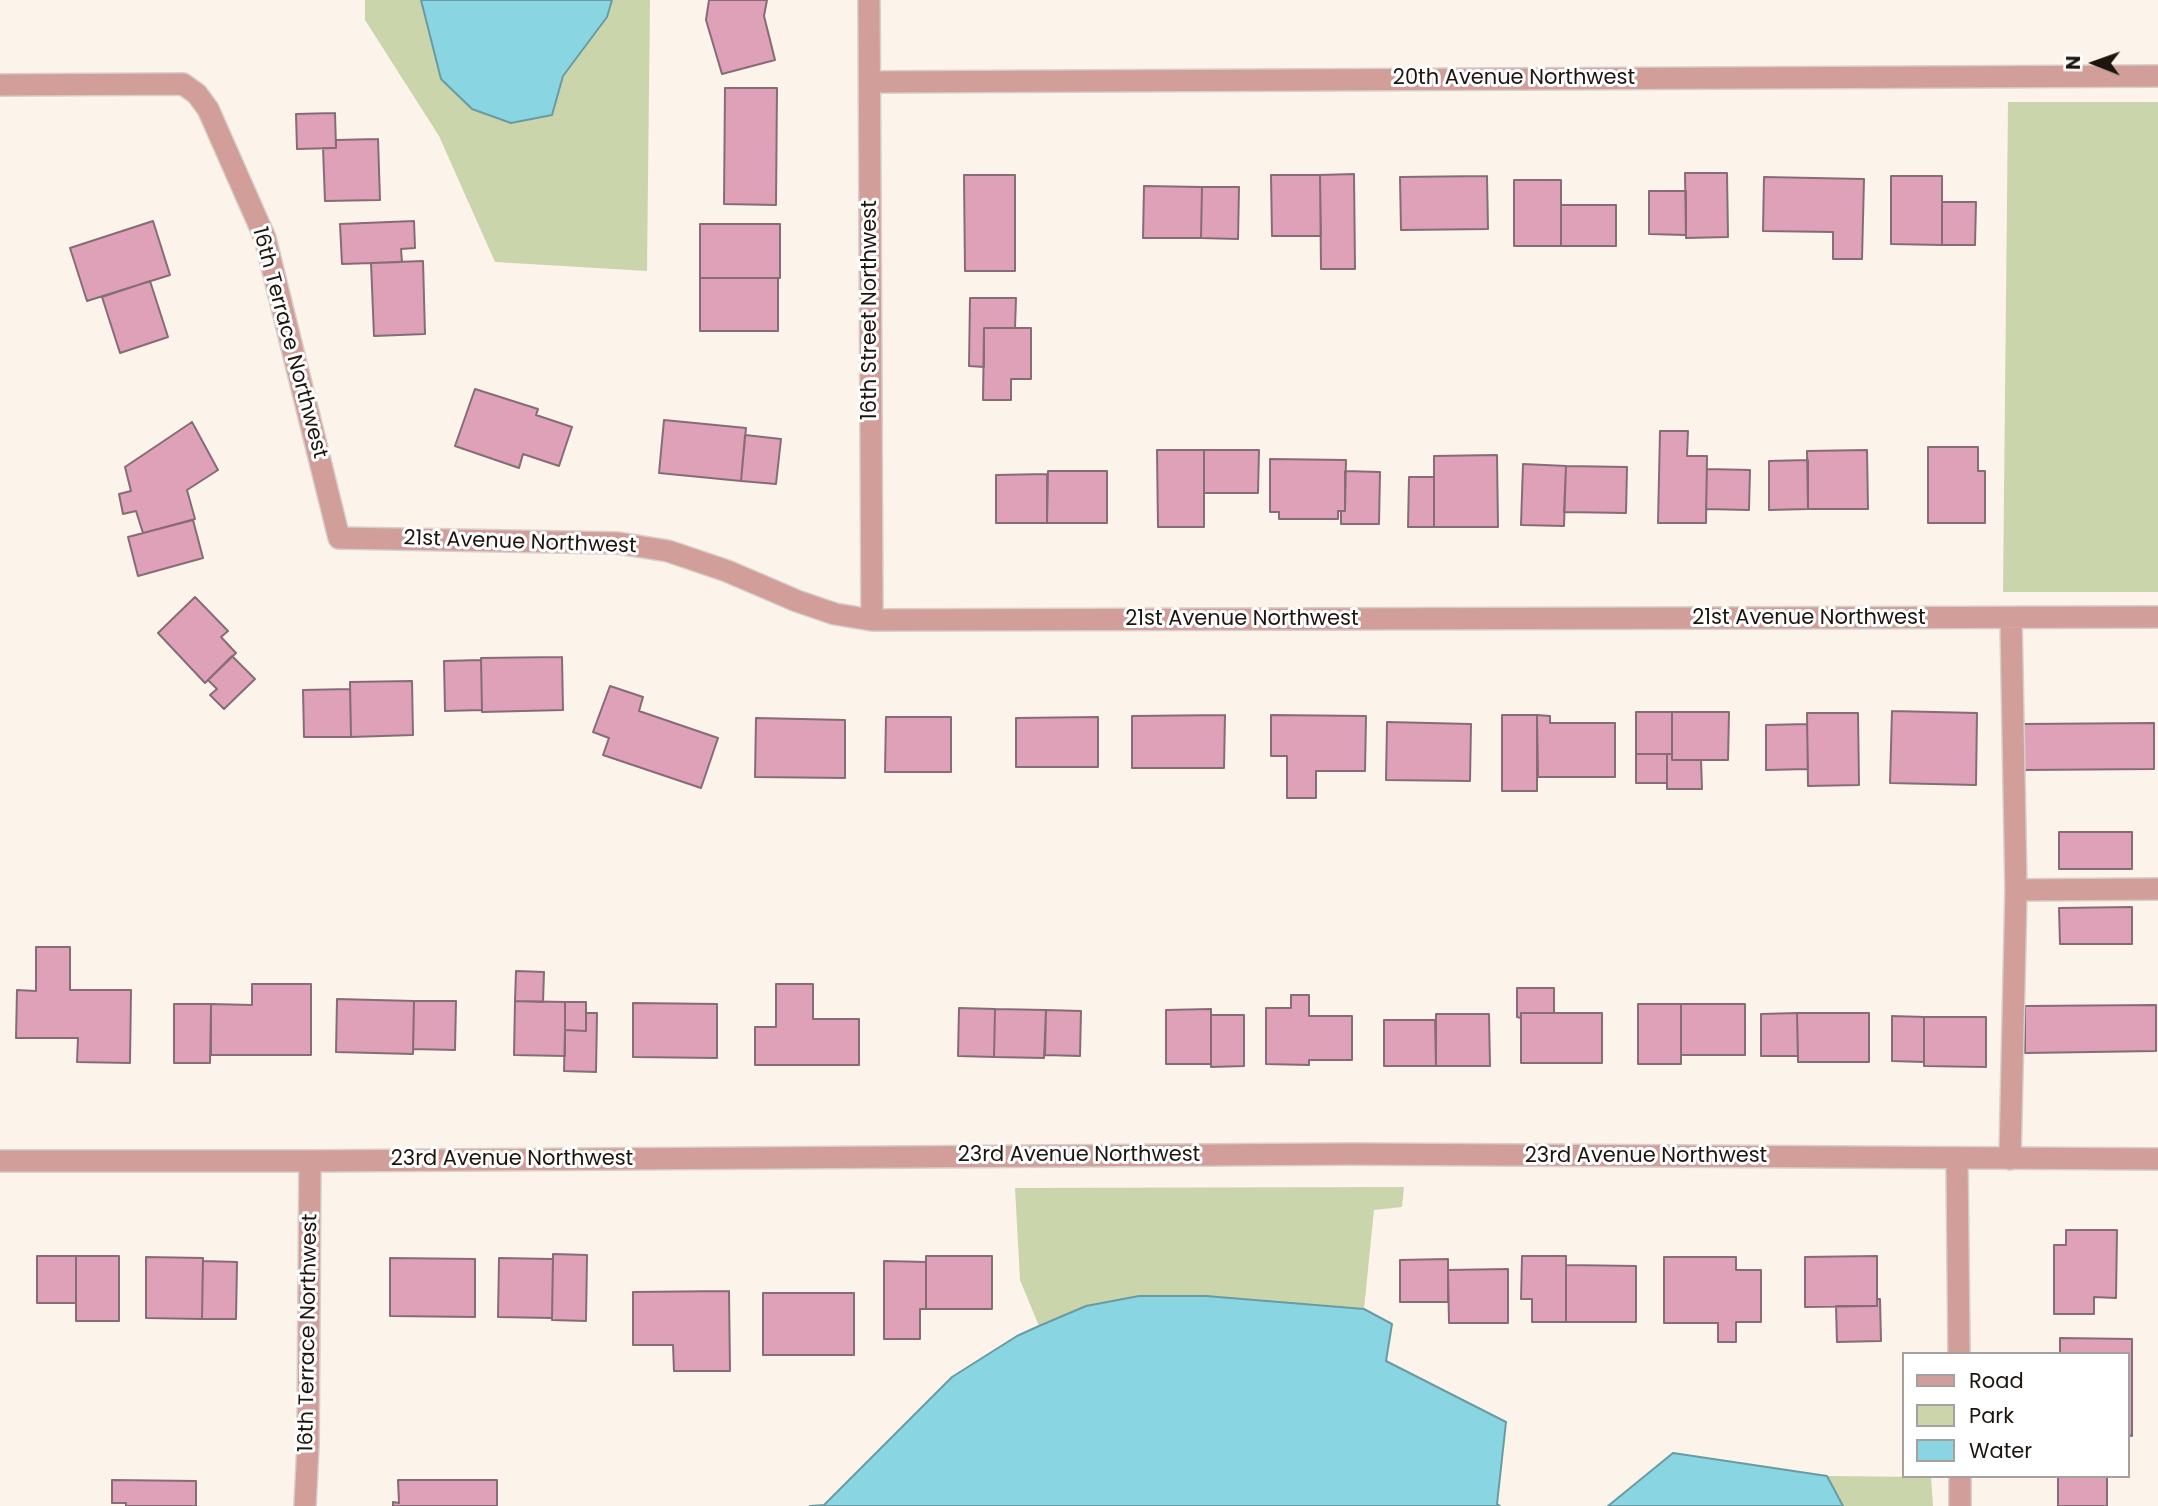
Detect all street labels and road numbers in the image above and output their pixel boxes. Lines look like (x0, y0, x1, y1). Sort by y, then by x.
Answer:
street label: 20th Avenue Northwest (1393, 66, 1635, 92)
street label: 16th Street Northwest (858, 200, 884, 420)
street label: 16th Terrace Northwest (246, 225, 332, 461)
street label: 21st Avenue Northwest (403, 526, 637, 560)
street label: 21st Avenue Northwest (1692, 606, 1926, 632)
street label: 21st Avenue Northwest (1125, 607, 1359, 633)
street label: 23rd Avenue Northwest (958, 1143, 1200, 1169)
street label: 23rd Avenue Northwest (1525, 1144, 1767, 1170)
street label: 23rd Avenue Northwest (391, 1147, 633, 1173)
street label: 16th Terrace Northwest (294, 1214, 324, 1452)

